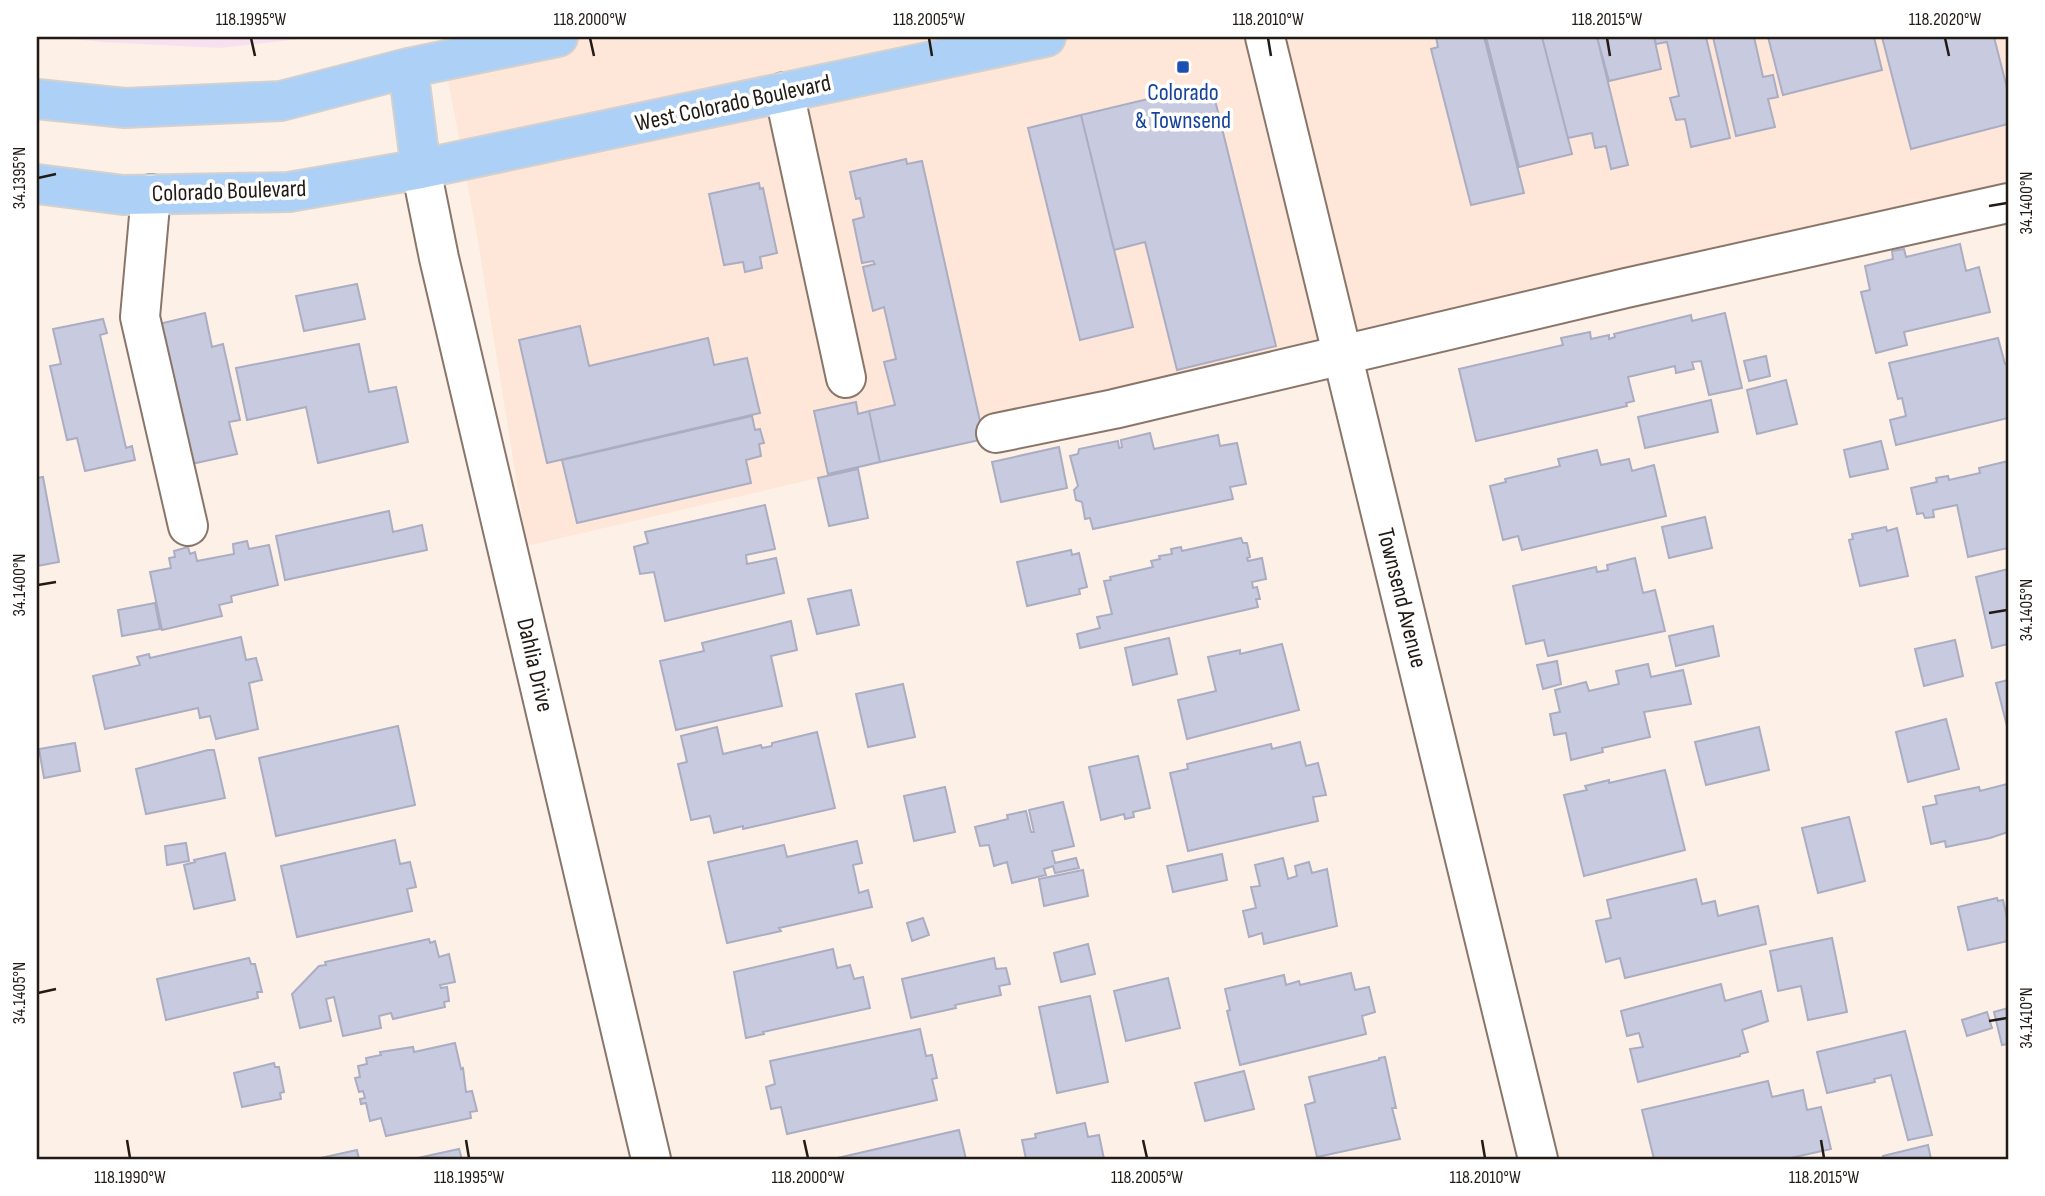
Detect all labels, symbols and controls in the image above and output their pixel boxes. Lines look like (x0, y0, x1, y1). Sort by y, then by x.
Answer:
text: 118.1995°W (216, 9, 287, 30)
text: 118.2000°W (554, 9, 627, 30)
text: 118.2005°W (893, 9, 965, 30)
text: 118.2010°W (1232, 9, 1304, 30)
text: 118.2015°W (1572, 9, 1642, 30)
text: 118.2020°W (1909, 9, 1981, 30)
marker: Colorado & Townsend (1175, 59, 1191, 75)
street label: West Colorado Boulevard (633, 68, 833, 138)
place label: Colorado & Townsend (1135, 78, 1231, 135)
text: 34.1395°N (9, 147, 30, 209)
text: 34.1400°N (2016, 171, 2037, 235)
street label: Colorado Boulevard (151, 174, 307, 208)
street label: Townsend Avenue (1371, 525, 1433, 671)
text: 34.1400°N (9, 553, 30, 617)
text: 34.1405°N (2016, 579, 2037, 641)
street label: Dahlia Drive (510, 615, 560, 715)
text: 34.1405°N (9, 962, 30, 1024)
text: 34.1410°N (2016, 987, 2037, 1049)
text: 118.1990°W (94, 1167, 166, 1188)
text: 118.1995°W (434, 1167, 505, 1188)
text: 118.2000°W (772, 1167, 845, 1188)
text: 118.2005°W (1111, 1167, 1183, 1188)
text: 118.2010°W (1449, 1167, 1521, 1188)
text: 118.2015°W (1789, 1167, 1859, 1188)

